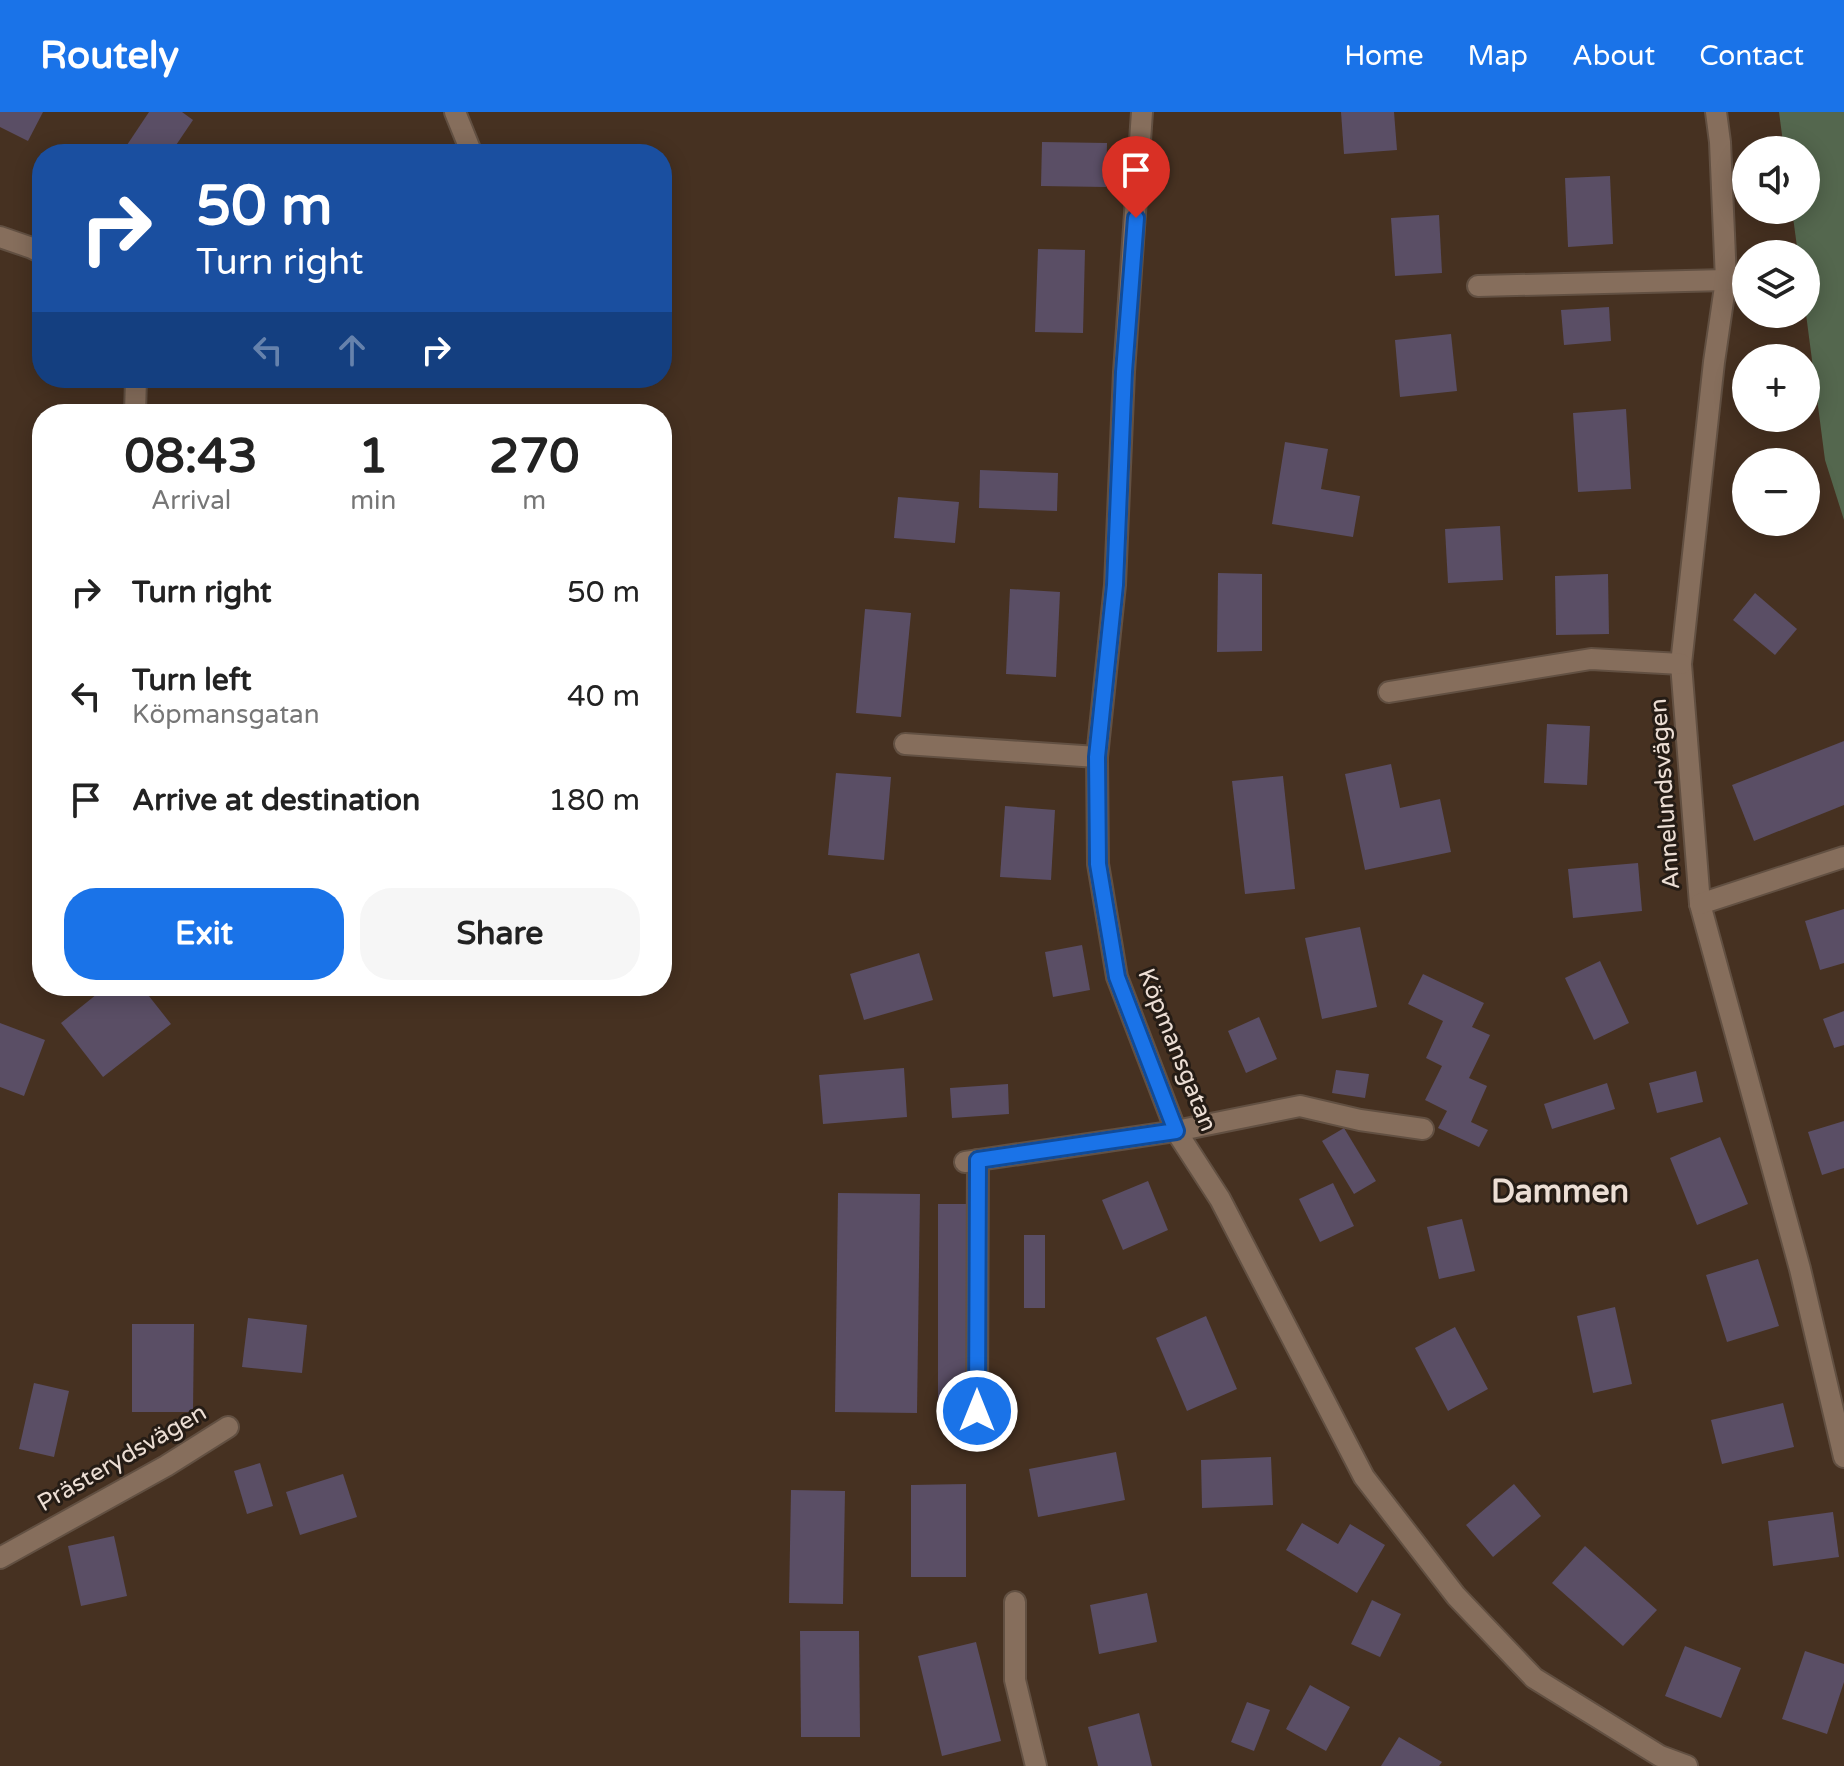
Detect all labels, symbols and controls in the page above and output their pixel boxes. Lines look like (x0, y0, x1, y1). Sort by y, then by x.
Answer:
text: Routely (40, 33, 179, 79)
text: Home (1344, 39, 1424, 73)
text: Map (1468, 39, 1528, 73)
text: About (1572, 39, 1655, 73)
text: Contact (1699, 39, 1804, 73)
pin (1102, 136, 1170, 218)
map controls (1732, 136, 1820, 536)
button: sound (1732, 136, 1820, 224)
icon: arrive (1114, 148, 1158, 192)
text: 50 m (196, 173, 332, 240)
icon: right (64, 176, 168, 280)
button: layers (1732, 240, 1820, 328)
text: Turn right (196, 241, 363, 284)
icon: left (246, 328, 290, 372)
icon: ahead (330, 328, 374, 372)
icon: right (414, 328, 458, 372)
button: + (1732, 344, 1820, 432)
text: 08:43 (125, 428, 258, 486)
text: 1 (358, 428, 388, 486)
text: 270 (489, 428, 579, 486)
button: − (1732, 448, 1820, 536)
text: Arrival (151, 485, 231, 516)
text: min (350, 485, 396, 516)
text: m (522, 485, 546, 516)
icon: right (64, 570, 108, 614)
text: Turn right (132, 574, 272, 611)
text: 50 m (567, 574, 640, 611)
text: Turn left (132, 662, 251, 699)
icon: left (64, 674, 108, 718)
text: 40 m (567, 678, 640, 715)
street label: Annelundsvägen (1644, 697, 1686, 891)
text: Köpmansgatan (132, 699, 320, 730)
icon: arrive (64, 778, 108, 822)
text: Arrive at destination (132, 782, 420, 819)
text: 180 m (548, 782, 640, 819)
button: Exit (64, 888, 344, 980)
button: Share (360, 888, 640, 980)
street label: Köpmansgatan (1131, 964, 1223, 1136)
district label: Dammen (1491, 1173, 1629, 1211)
position arrow (935, 1369, 1019, 1453)
street label: Prästerydsvägen (32, 1398, 212, 1518)

